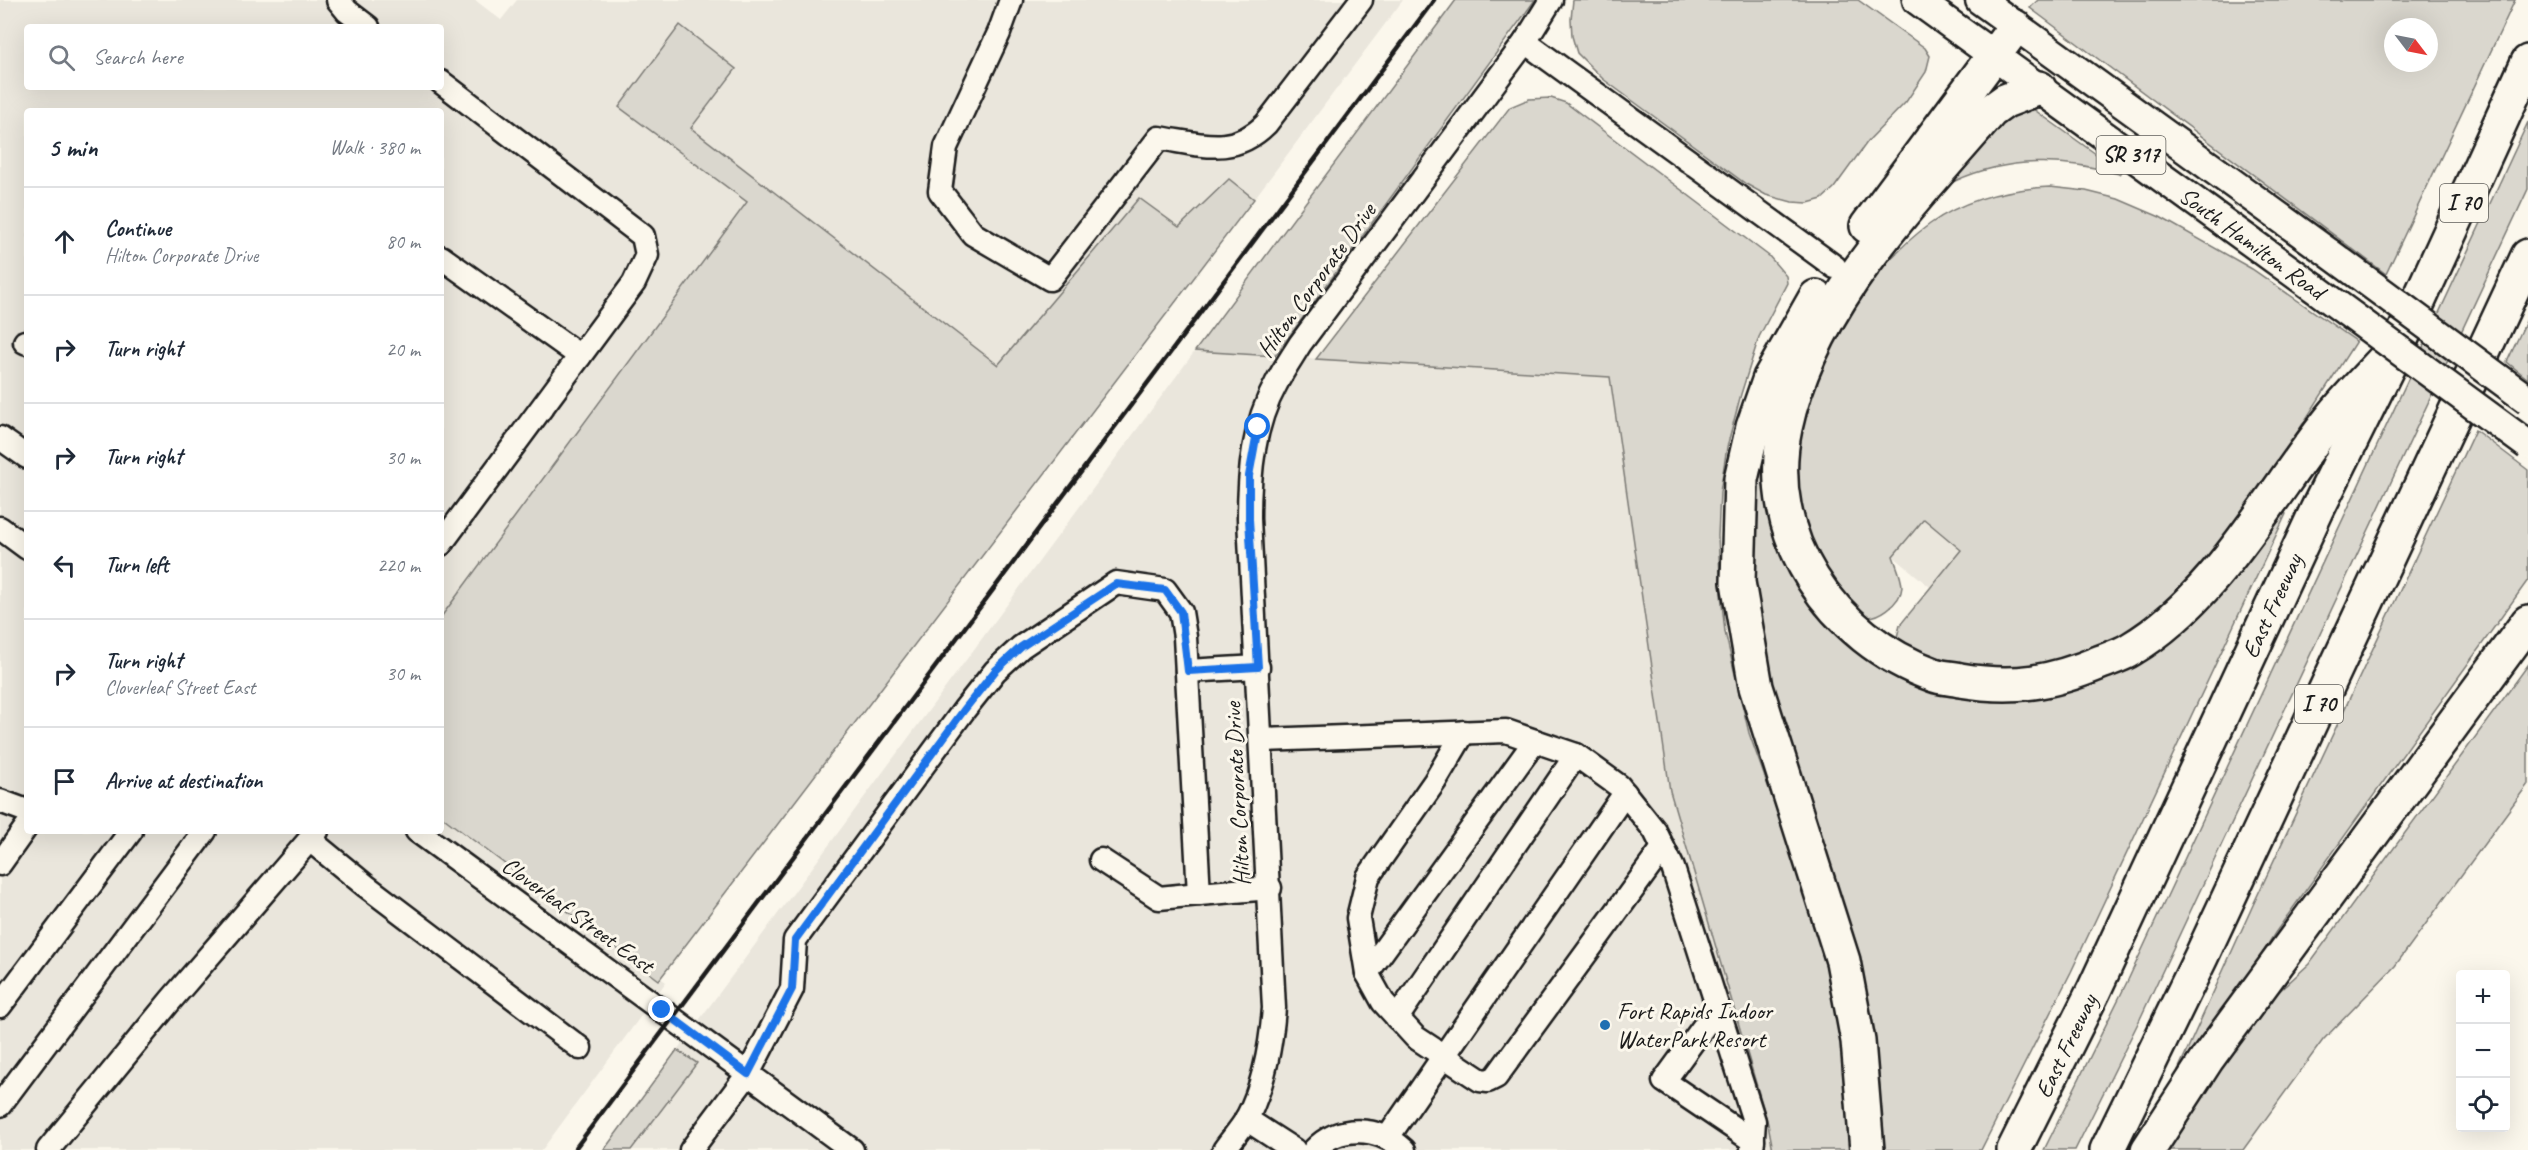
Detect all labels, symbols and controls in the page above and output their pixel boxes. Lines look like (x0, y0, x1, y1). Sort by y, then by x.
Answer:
north arrow (2384, 18, 2438, 72)
search box (24, 24, 444, 90)
icon: search (45, 41, 78, 74)
text: Search here (93, 43, 183, 71)
text: 5 min (48, 131, 97, 164)
text: Walk · 380 m (330, 135, 420, 160)
road number: SR 317 (2096, 136, 2166, 174)
street label: South Hamilton Road (2173, 180, 2334, 308)
road number: I 70 (2440, 184, 2488, 222)
street label: Hilton Corporate Drive (1250, 195, 1383, 363)
text: Continue (105, 215, 171, 243)
icon: ahead (48, 225, 81, 258)
text: 80 m (386, 229, 420, 254)
text: Hilton Corporate Drive (105, 243, 258, 268)
icon: right (48, 333, 81, 366)
text: Turn right (105, 335, 182, 363)
text: 20 m (386, 337, 420, 362)
route start (1244, 413, 1270, 439)
icon: right (48, 441, 81, 474)
text: Turn right (105, 443, 182, 471)
text: 30 m (386, 445, 420, 470)
street label: East Freeway (2235, 548, 2310, 663)
icon: left (48, 549, 81, 582)
text: Turn left (105, 551, 169, 579)
text: 220 m (377, 553, 420, 578)
text: Turn right (105, 647, 182, 675)
icon: right (48, 657, 81, 690)
text: 30 m (386, 661, 420, 686)
text: Cloverleaf Street East (105, 675, 255, 700)
road number: I 70 (2295, 685, 2343, 723)
street label: Hilton Corporate Drive (1217, 699, 1257, 887)
icon: arrive (48, 765, 81, 798)
text: Arrive at destination (105, 767, 262, 795)
street label: Cloverleaf Street East (496, 850, 661, 981)
map controls (2456, 970, 2510, 1132)
button: + (2456, 970, 2510, 1024)
street label: East Freeway (2028, 988, 2105, 1103)
route end (648, 996, 674, 1022)
place label: Fort Rapids Indoor WaterPark Resort (1617, 996, 1775, 1054)
marker: Fort Rapids Indoor WaterPark Resort (1598, 1018, 1612, 1032)
button: − (2456, 1024, 2510, 1078)
button: locate (2456, 1078, 2510, 1132)

